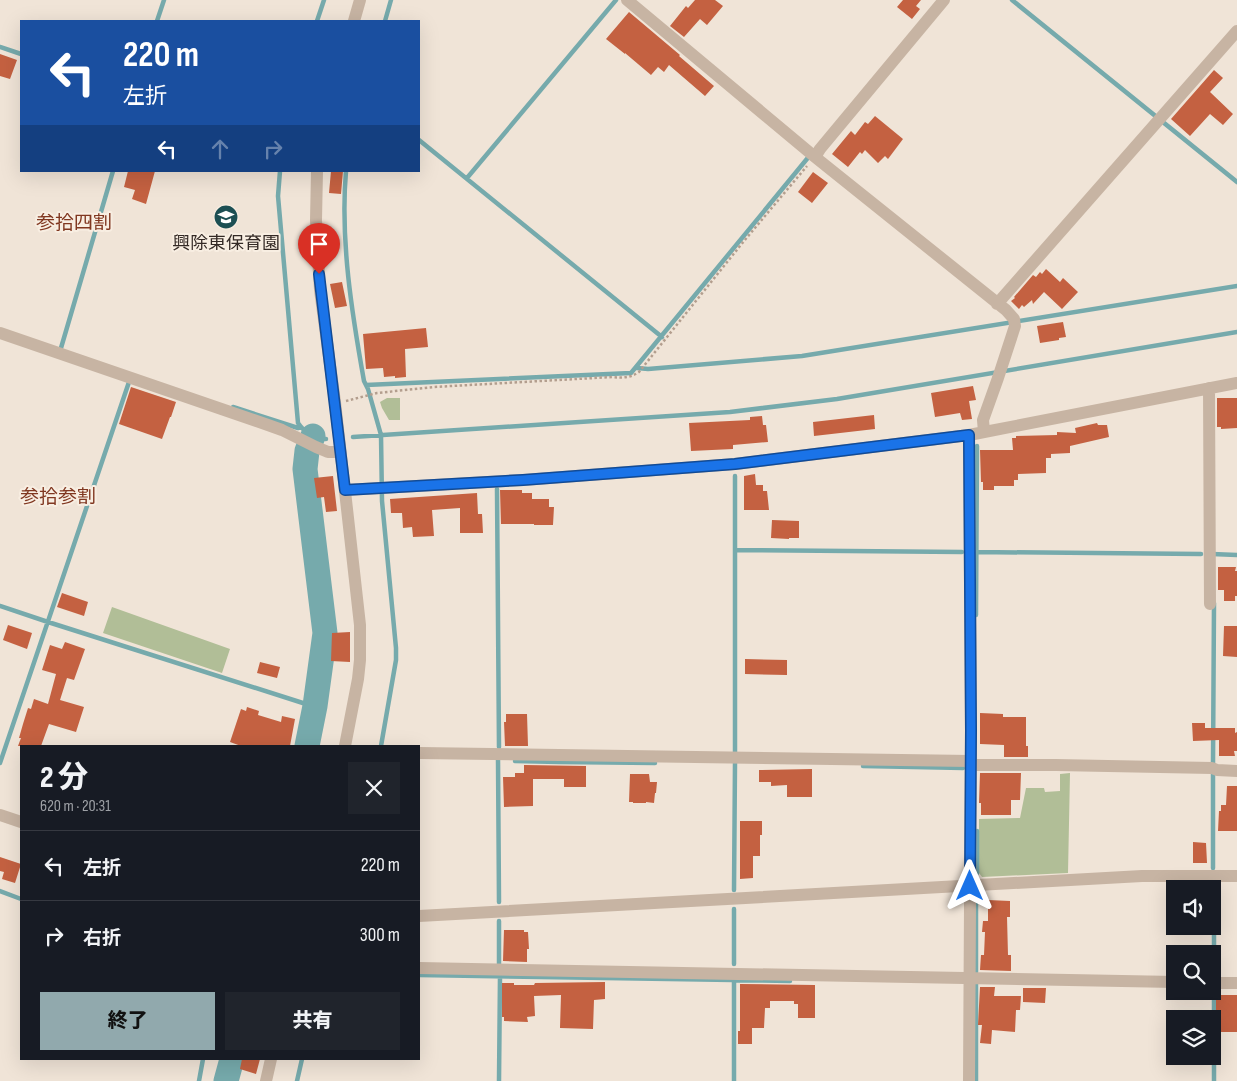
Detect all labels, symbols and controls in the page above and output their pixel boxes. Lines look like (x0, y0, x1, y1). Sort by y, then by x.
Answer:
text: 220 m (123, 34, 199, 77)
icon: left (40, 40, 105, 105)
text: 左折 (123, 83, 167, 110)
icon: left (153, 135, 181, 163)
icon: ahead (206, 135, 234, 163)
icon: right (259, 135, 287, 163)
school or university icon: 興除東保育園 (213, 204, 239, 230)
district label: 参拾四割 (36, 212, 112, 235)
pin (298, 223, 340, 274)
icon: arrive (305, 230, 333, 258)
place label: 興除東保育園 (172, 233, 280, 254)
district label: 参拾参割 (20, 486, 96, 509)
text: 2 分 (40, 760, 88, 796)
button: close (348, 762, 400, 814)
text: 620 m · 20:31 (40, 797, 111, 816)
icon: left (40, 852, 68, 880)
text: 220 m (361, 854, 400, 877)
text: 左折 (83, 857, 121, 880)
position arrow (943, 859, 995, 911)
map controls (1166, 880, 1221, 1065)
button: sound (1166, 880, 1221, 935)
icon: right (40, 922, 68, 950)
text: 300 m (360, 924, 400, 947)
text: 右折 (83, 927, 121, 950)
button: search (1166, 945, 1221, 1000)
button: 終了 (40, 992, 215, 1050)
button: 共有 (225, 992, 400, 1050)
button: layers (1166, 1010, 1221, 1065)

